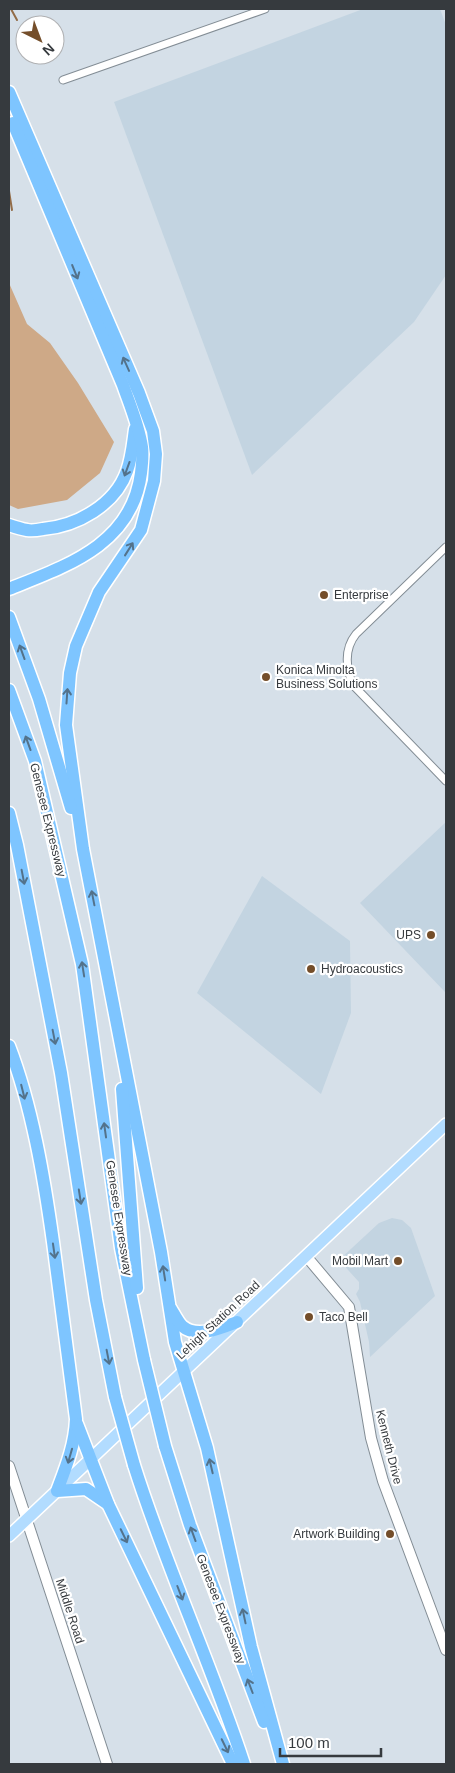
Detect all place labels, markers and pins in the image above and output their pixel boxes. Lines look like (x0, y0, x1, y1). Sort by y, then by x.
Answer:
place label: Enterprise (334, 588, 389, 602)
marker: Enterprise (318, 589, 330, 601)
place label: Konica Minolta Business Solutions (276, 663, 377, 691)
marker: Konica Minolta Business Solutions (260, 671, 272, 683)
place label: UPS (396, 928, 421, 942)
marker: UPS (425, 929, 437, 941)
place label: Hydroacoustics (321, 962, 403, 976)
marker: Hydroacoustics (305, 963, 317, 975)
place label: Mobil Mart (332, 1254, 389, 1268)
marker: Mobil Mart (392, 1255, 404, 1267)
place label: Taco Bell (319, 1310, 368, 1324)
marker: Taco Bell (303, 1311, 315, 1323)
place label: Artwork Building (293, 1527, 380, 1541)
marker: Artwork Building (384, 1528, 396, 1540)

